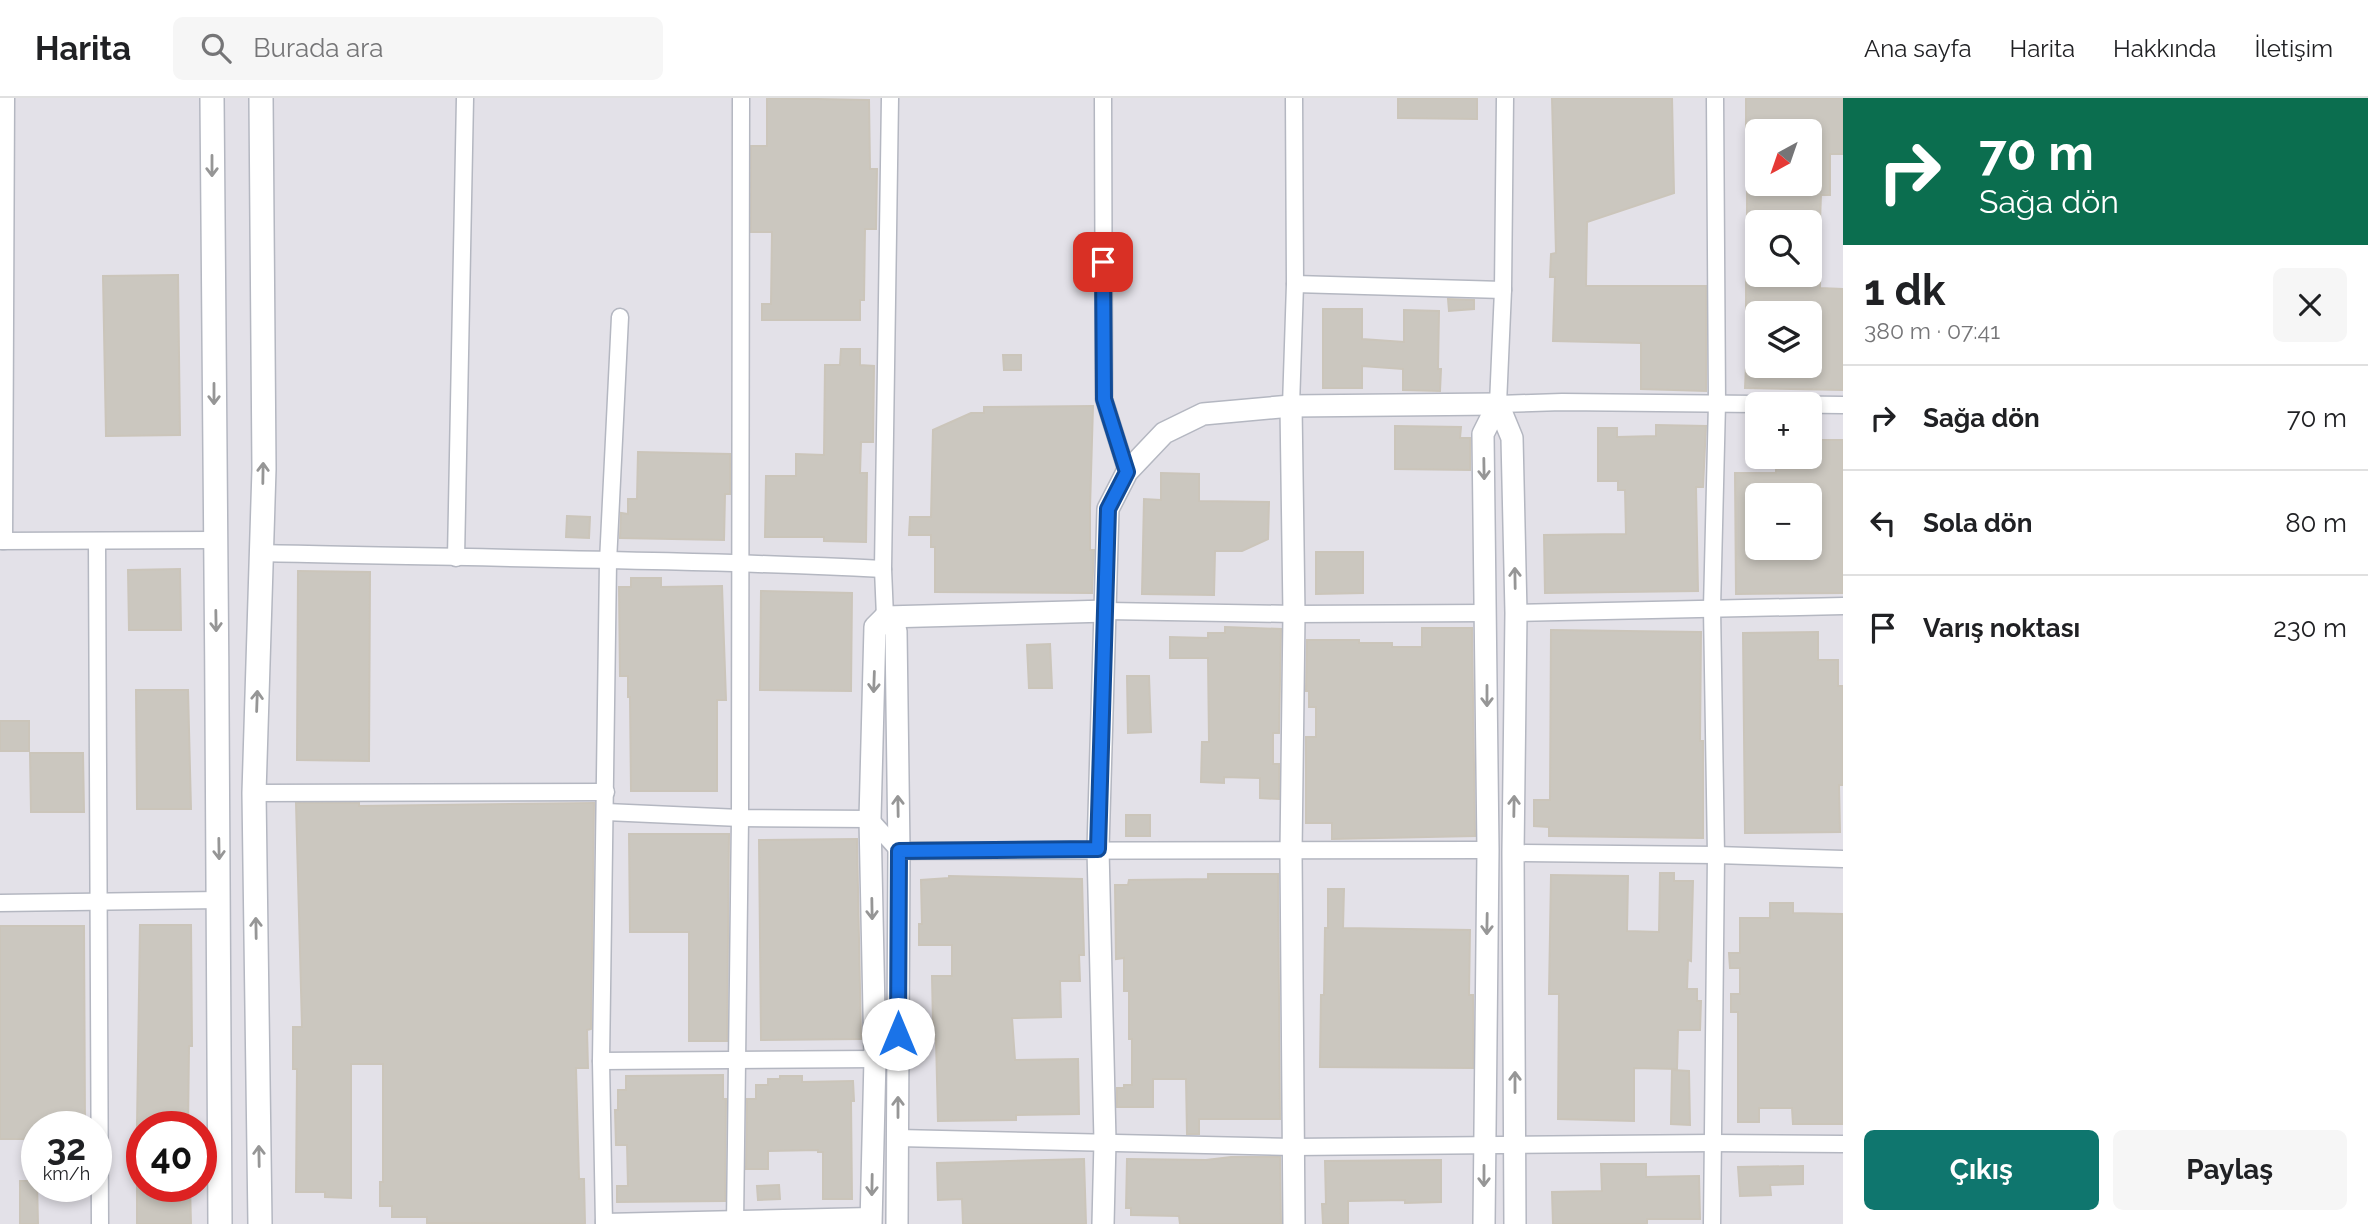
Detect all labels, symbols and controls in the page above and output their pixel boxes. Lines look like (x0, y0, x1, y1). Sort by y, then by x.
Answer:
search box (173, 17, 663, 80)
text: Harita (35, 29, 131, 68)
icon: search (197, 29, 235, 67)
text: Burada ara (253, 33, 384, 63)
text: Ana sayfa (1864, 34, 1972, 63)
text: Harita (2010, 34, 2075, 63)
text: Hakkında (2113, 34, 2216, 63)
text: İletişim (2254, 34, 2333, 63)
north arrow (1745, 119, 1822, 196)
map controls (1745, 119, 1822, 560)
text: 70 m (1979, 124, 2094, 181)
icon: right (1864, 126, 1955, 217)
one-way arrow (206, 154, 219, 177)
text: Sağa dön (1979, 183, 2119, 220)
button: search (1745, 210, 1822, 287)
pin (1073, 232, 1133, 292)
icon: arrive (1084, 243, 1122, 281)
text: 1 dk (1864, 266, 1945, 315)
button: close (2273, 268, 2347, 342)
button: layers (1745, 301, 1822, 378)
text: 380 m · 07:41 (1864, 317, 2000, 344)
one-way arrow (207, 382, 221, 405)
button: + (1745, 392, 1822, 469)
icon: right (1864, 399, 1902, 437)
text: Sağa dön (1923, 403, 2040, 433)
text: 70 m (2287, 403, 2347, 433)
one-way arrow (1477, 457, 1491, 480)
one-way arrow (256, 462, 270, 485)
button: − (1745, 483, 1822, 560)
icon: left (1864, 504, 1902, 542)
text: Sola dön (1923, 508, 2032, 538)
text: 80 m (2285, 508, 2347, 538)
one-way arrow (1508, 567, 1522, 590)
one-way arrow (209, 609, 222, 632)
icon: arrive (1864, 609, 1902, 647)
text: Varış noktası (1923, 613, 2080, 643)
text: 230 m (2273, 613, 2347, 643)
one-way arrow (867, 670, 880, 693)
one-way arrow (1480, 685, 1494, 708)
one-way arrow (251, 690, 264, 713)
one-way arrow (892, 795, 905, 818)
one-way arrow (1507, 795, 1521, 818)
one-way arrow (212, 837, 226, 860)
one-way arrow (865, 897, 879, 920)
one-way arrow (1480, 912, 1494, 935)
one-way arrow (249, 917, 263, 940)
position arrow (861, 997, 935, 1071)
one-way arrow (1508, 1071, 1522, 1094)
one-way arrow (891, 1096, 905, 1119)
speed limit sign: 40 (126, 1111, 217, 1202)
text: 32 (47, 1127, 86, 1168)
button: Çıkış (1864, 1130, 2099, 1210)
button: Paylaş (2113, 1130, 2347, 1210)
one-way arrow (252, 1145, 266, 1168)
text: km/h (43, 1163, 90, 1184)
one-way arrow (1477, 1164, 1491, 1187)
one-way arrow (865, 1174, 879, 1197)

